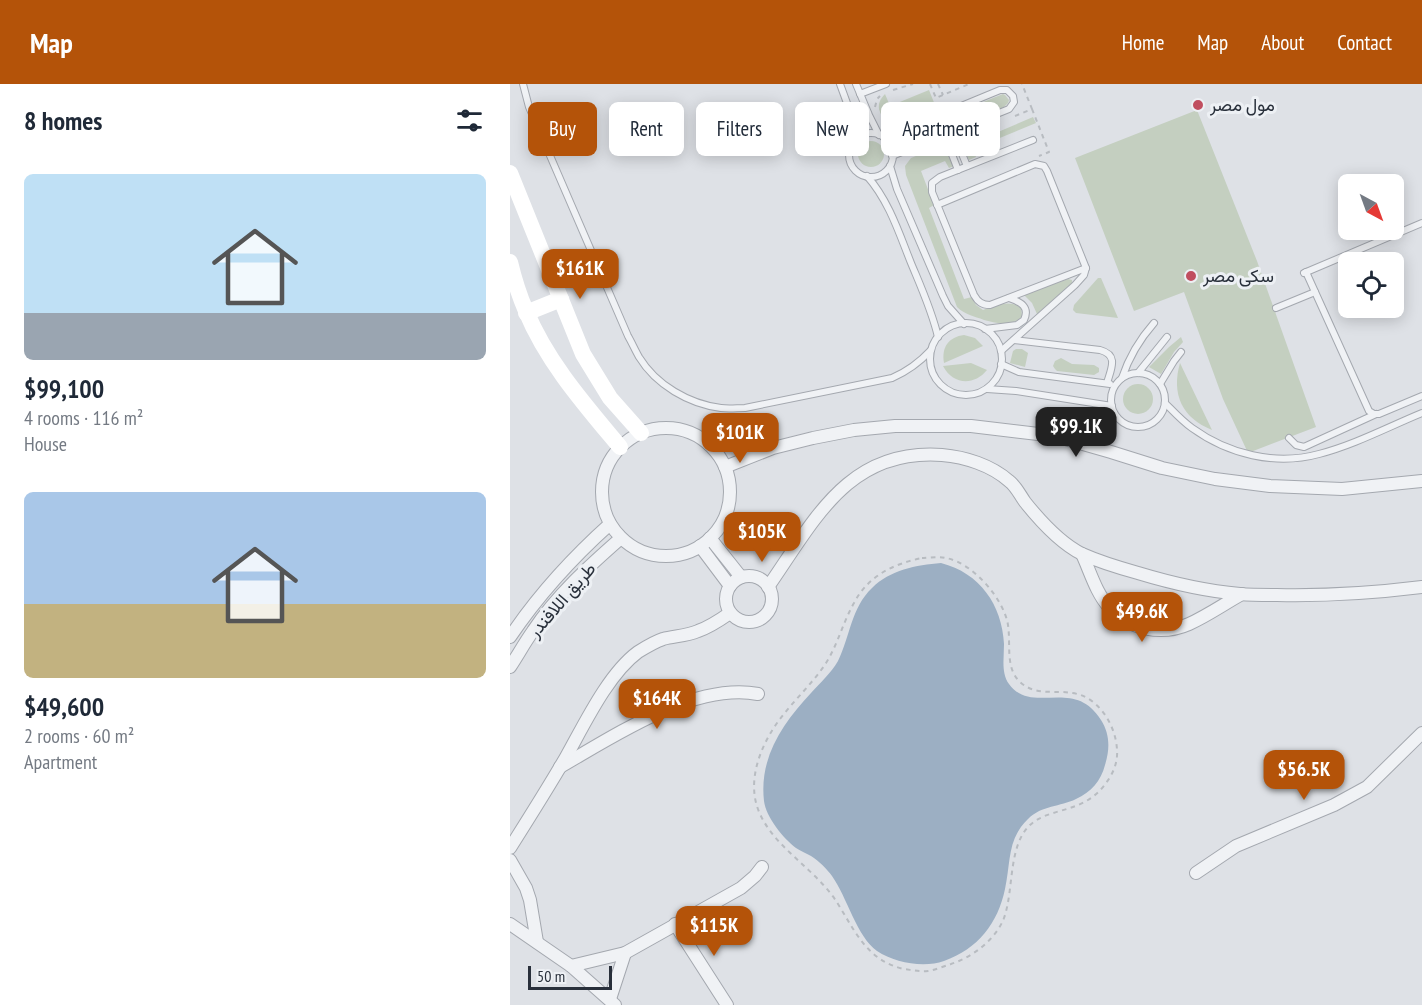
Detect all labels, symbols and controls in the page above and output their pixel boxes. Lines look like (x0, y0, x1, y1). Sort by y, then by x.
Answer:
text: Map (30, 24, 73, 61)
text: Home (1122, 29, 1164, 56)
text: Map (1197, 29, 1228, 56)
text: About (1261, 29, 1304, 56)
text: Contact (1337, 29, 1392, 56)
place label: مول مصر (1209, 93, 1275, 116)
marker: مول مصر (1191, 98, 1205, 112)
chip: Buy (528, 102, 597, 156)
chip: Rent (609, 102, 684, 156)
chip: Filters (696, 102, 783, 156)
chip: New (795, 102, 869, 156)
chip: Apartment (881, 102, 1000, 156)
text: 8 homes (24, 104, 102, 137)
icon: filters (453, 104, 486, 137)
north arrow (1338, 174, 1404, 240)
map controls (1338, 174, 1404, 318)
icon: home (201, 213, 309, 321)
pin: $161K (538, 249, 622, 300)
button: locate (1338, 252, 1404, 318)
text: $161K (556, 255, 604, 281)
place label: سكى مصر (1202, 264, 1274, 287)
marker: سكى مصر (1184, 269, 1198, 283)
text: $99,100 (24, 372, 104, 405)
text: 4 rooms · 116 m² (24, 405, 143, 431)
pin: $99.1K (1027, 407, 1125, 458)
pin: $101K (698, 413, 782, 464)
text: $99.1K (1050, 413, 1102, 439)
text: $101K (716, 419, 764, 445)
text: House (24, 431, 67, 457)
pin: $105K (720, 512, 804, 563)
text: $105K (738, 518, 786, 544)
icon: home (201, 531, 309, 639)
street label: طريق اللافندر (522, 557, 601, 643)
pin: $49.6K (1093, 592, 1191, 643)
text: $49.6K (1116, 598, 1168, 624)
pin: $164K (615, 679, 699, 730)
text: $164K (633, 685, 681, 711)
text: $49,600 (24, 690, 104, 723)
text: 2 rooms · 60 m² (24, 723, 134, 749)
text: Apartment (24, 749, 97, 775)
pin: $56.5K (1255, 750, 1353, 801)
text: $56.5K (1278, 756, 1330, 782)
pin: $115K (672, 906, 756, 957)
text: $115K (690, 912, 738, 938)
scale bar (528, 963, 612, 990)
text: 50 m (537, 966, 565, 986)

